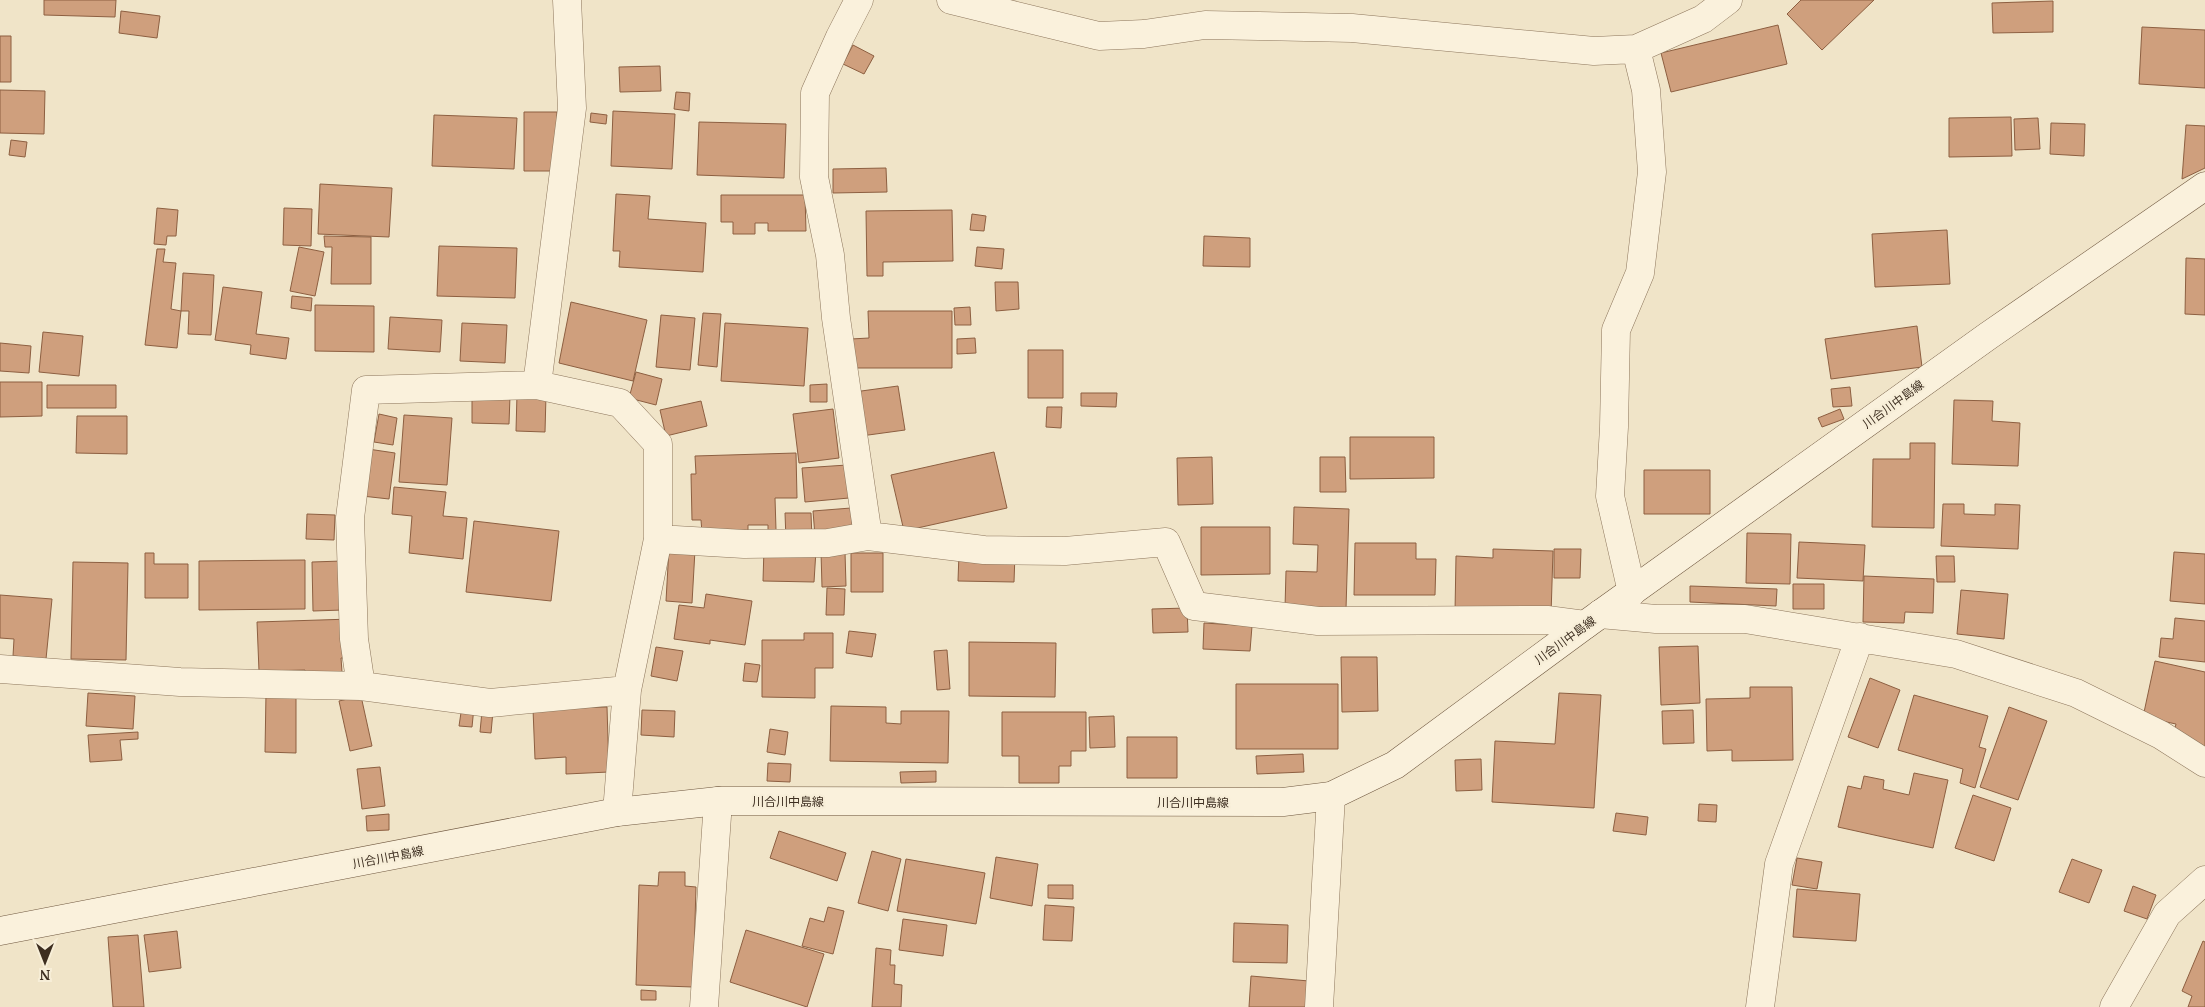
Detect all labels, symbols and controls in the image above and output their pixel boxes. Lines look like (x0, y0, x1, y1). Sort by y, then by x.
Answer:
street label: 川合川中島線 (1859, 377, 1927, 431)
street label: 川合川中島線 (1531, 613, 1599, 667)
street label: 川合川中島線 (752, 794, 824, 809)
street label: 川合川中島線 (1157, 795, 1229, 810)
street label: 川合川中島線 (351, 843, 425, 871)
north arrow (20, 937, 70, 987)
text: N (39, 966, 50, 985)

